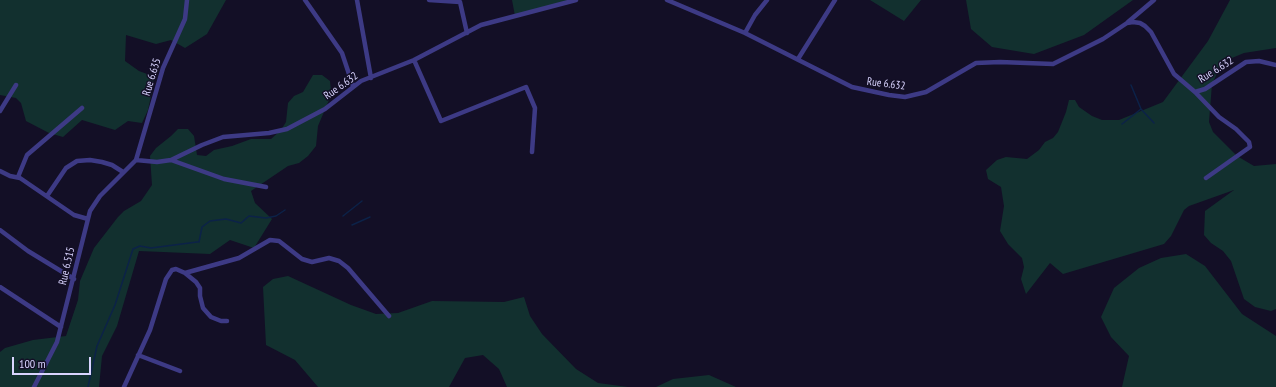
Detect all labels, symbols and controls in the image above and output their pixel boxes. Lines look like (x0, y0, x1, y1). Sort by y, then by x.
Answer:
street label: Rue 6.632 (1196, 54, 1236, 86)
street label: Rue 6.635 (140, 57, 164, 97)
street label: Rue 6.632 (321, 69, 361, 103)
street label: Rue 6.632 (866, 75, 906, 93)
street label: Rue 6.515 (56, 246, 78, 286)
scale bar (14, 349, 93, 375)
text: 100 m (19, 356, 46, 371)

